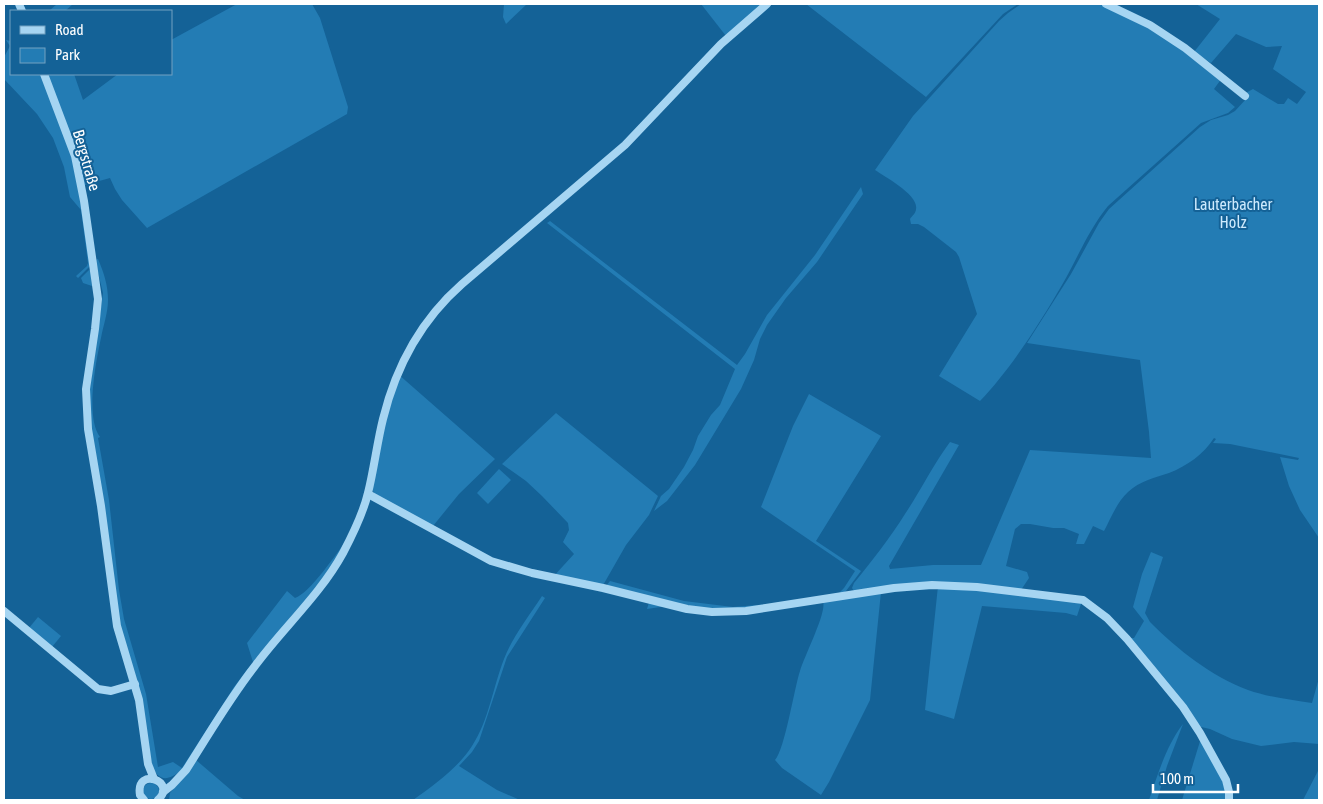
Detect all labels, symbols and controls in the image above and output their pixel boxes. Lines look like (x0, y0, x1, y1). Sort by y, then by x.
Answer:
legend (10, 10, 172, 75)
text: Road (55, 21, 84, 38)
text: Park (55, 46, 80, 63)
street label: Bergstraße (69, 127, 104, 193)
park label: Lauterbacher Holz (1194, 195, 1273, 231)
scale bar (1153, 762, 1238, 794)
text: 100 m (1160, 770, 1194, 787)

